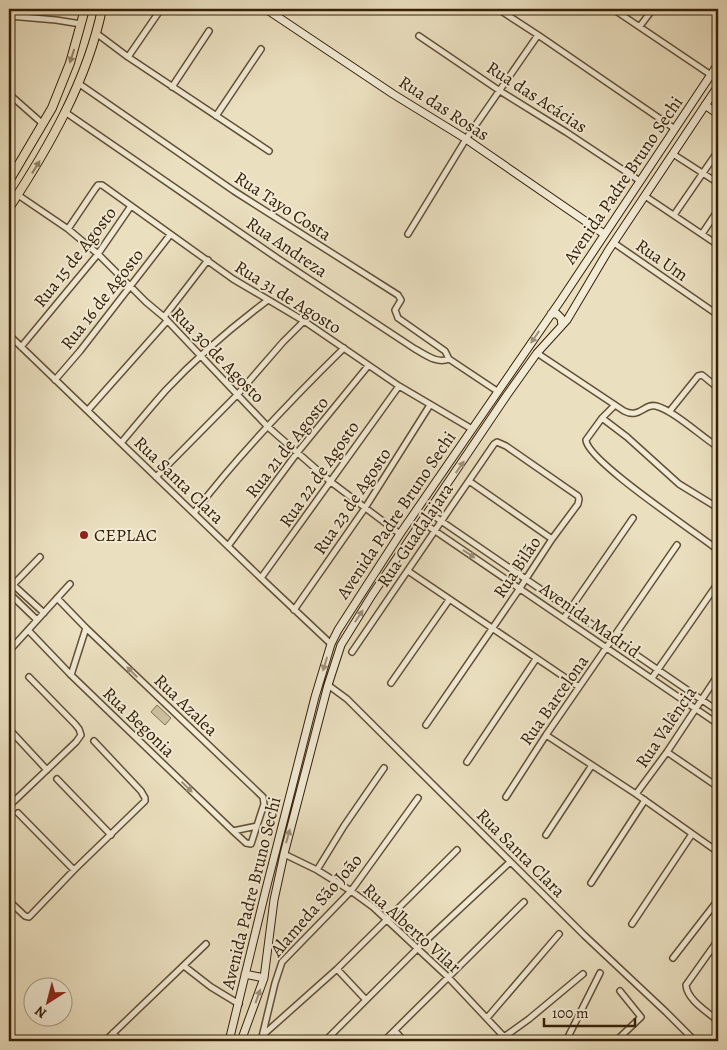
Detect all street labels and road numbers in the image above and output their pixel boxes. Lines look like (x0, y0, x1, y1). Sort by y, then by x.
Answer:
street label: Rua das Acácias (482, 56, 592, 138)
street label: Rua das Rosas (394, 70, 494, 146)
street label: Avenida Padre Bruno Sechi (557, 91, 688, 269)
street label: Rua Tayo Costa (230, 166, 337, 247)
street label: Rua 15 de Agosto (28, 202, 122, 312)
street label: Rua Andreza (242, 211, 333, 283)
street label: Rua Um (631, 233, 693, 287)
street label: Rua 16 de Agosto (55, 243, 149, 355)
street label: Rua 31 de Agosto (230, 255, 346, 339)
street label: Rua 30 de Agosto (166, 302, 270, 408)
street label: Rua 21 de Agosto (240, 391, 334, 503)
street label: Rua 22 de Agosto (273, 416, 365, 532)
street label: Avenida Padre Bruno Sechi (330, 426, 461, 604)
street label: Rua Santa Clara (129, 431, 230, 530)
street label: Rua 23 de Agosto (307, 443, 397, 559)
street label: Rua Guadalajara (371, 478, 459, 592)
street label: Rua Bilão (488, 531, 546, 603)
street label: Avenida Madrid (534, 576, 645, 664)
street label: Rua Barcelona (514, 650, 594, 750)
street label: Rua Azalea (149, 669, 224, 742)
street label: Rua Begonia (98, 681, 181, 763)
street label: Rua Valência (630, 681, 702, 772)
street label: Avenida Padre Bruno Sechi (215, 794, 287, 993)
street label: Rua Santa Clara (471, 803, 571, 903)
street label: Alameda São João (264, 848, 367, 962)
street label: Rua Alberto Vilar (358, 878, 466, 979)

